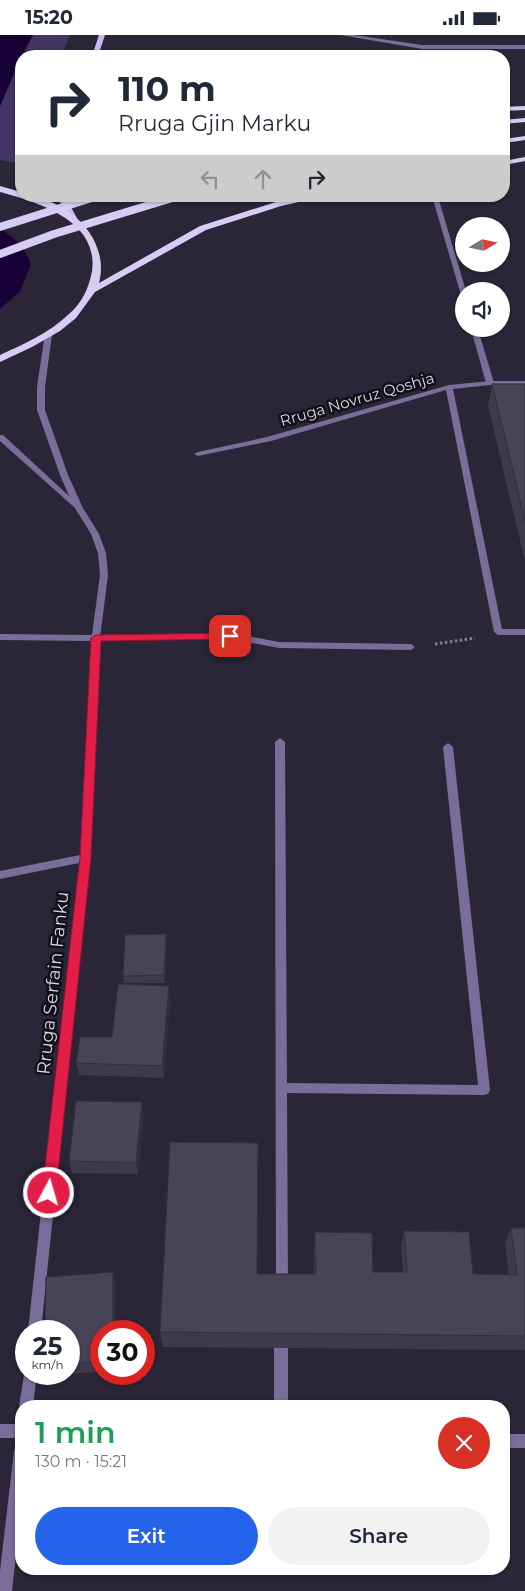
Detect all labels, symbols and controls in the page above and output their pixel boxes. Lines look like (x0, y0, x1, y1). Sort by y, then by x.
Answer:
text: 15:20 (25, 6, 73, 29)
text: 110 m (118, 67, 216, 110)
icon: right (35, 70, 100, 135)
text: Rruga Gjin Marku (118, 110, 311, 137)
icon: left (196, 165, 224, 193)
icon: ahead (249, 165, 277, 193)
icon: right (302, 165, 330, 193)
north arrow (455, 217, 510, 273)
map controls (455, 217, 510, 337)
button: sound (455, 282, 510, 337)
street label: Rruga Novruz Qoshja (278, 368, 436, 430)
pin (209, 615, 251, 657)
icon: arrive (216, 622, 244, 650)
street label: Rruga Serfain Fanku (32, 890, 74, 1076)
position arrow (22, 1166, 74, 1218)
speed limit sign: 30 (90, 1320, 155, 1385)
text: 25 (33, 1331, 62, 1361)
text: km/h (31, 1357, 64, 1372)
text: 1 min (35, 1414, 116, 1451)
button: close (438, 1417, 490, 1469)
text: 130 m · 15:21 (35, 1452, 127, 1471)
button: Exit (35, 1507, 258, 1565)
button: Share (268, 1507, 490, 1565)

